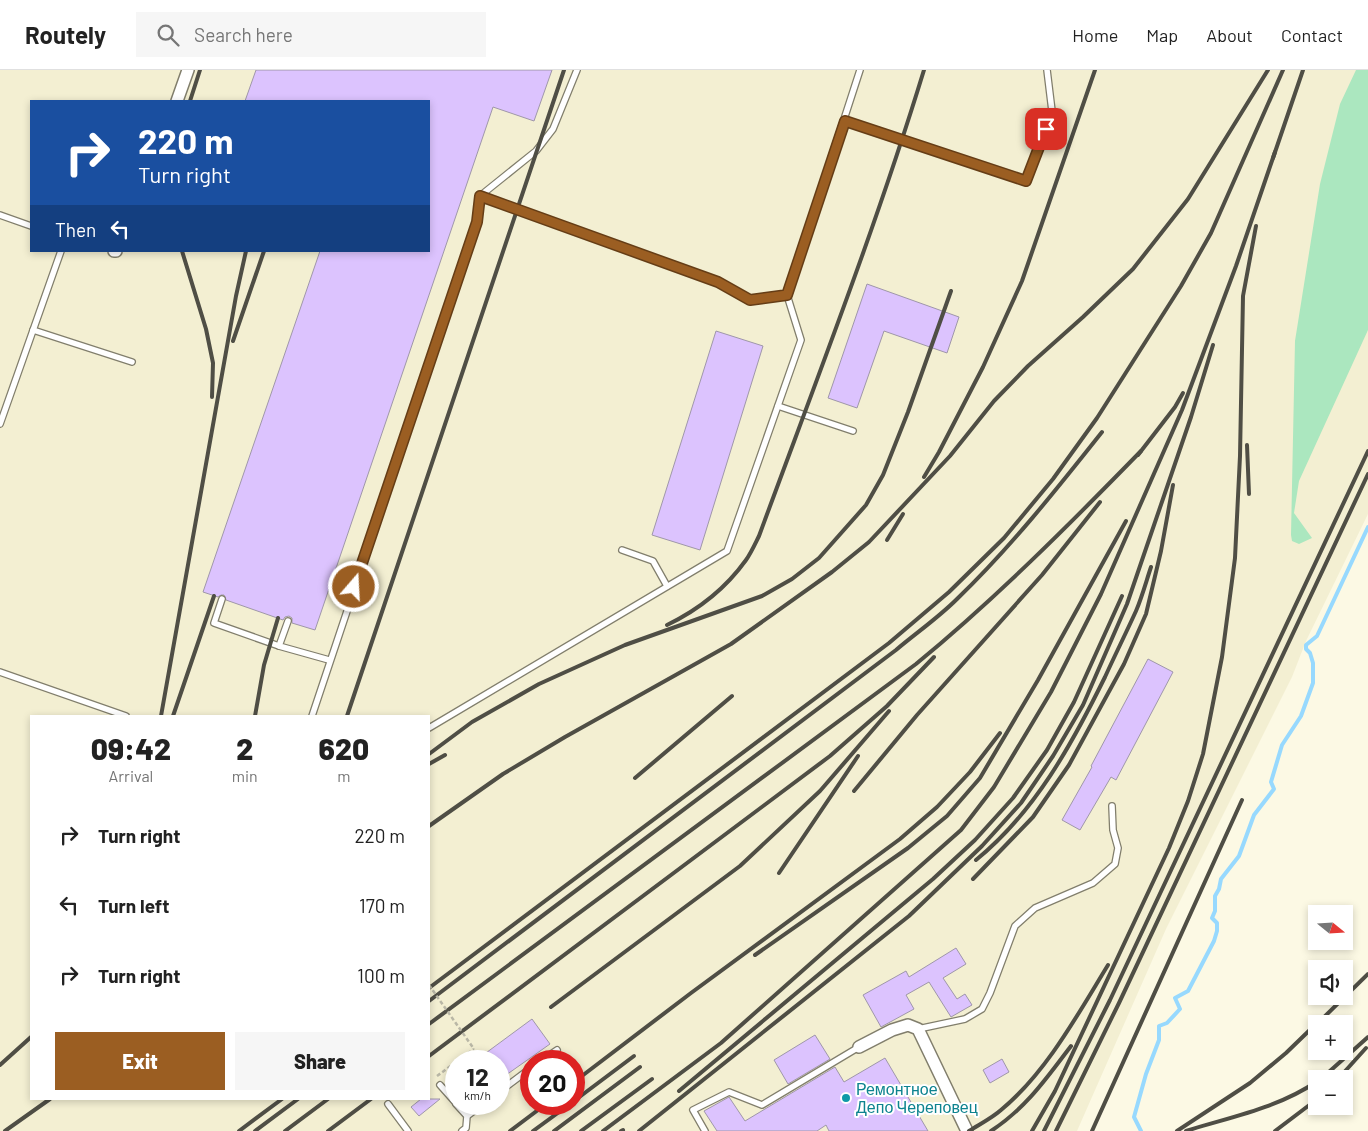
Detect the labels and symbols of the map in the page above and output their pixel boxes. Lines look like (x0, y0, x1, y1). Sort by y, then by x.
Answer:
pin (1025, 108, 1067, 150)
position arrow (327, 560, 379, 612)
north arrow (1308, 905, 1352, 950)
speed limit sign: 20 (520, 1050, 585, 1115)
place label: Ремонтное Депо Череповец (856, 1079, 978, 1116)
marker: Ремонтное Депо Череповец (840, 1092, 852, 1104)

